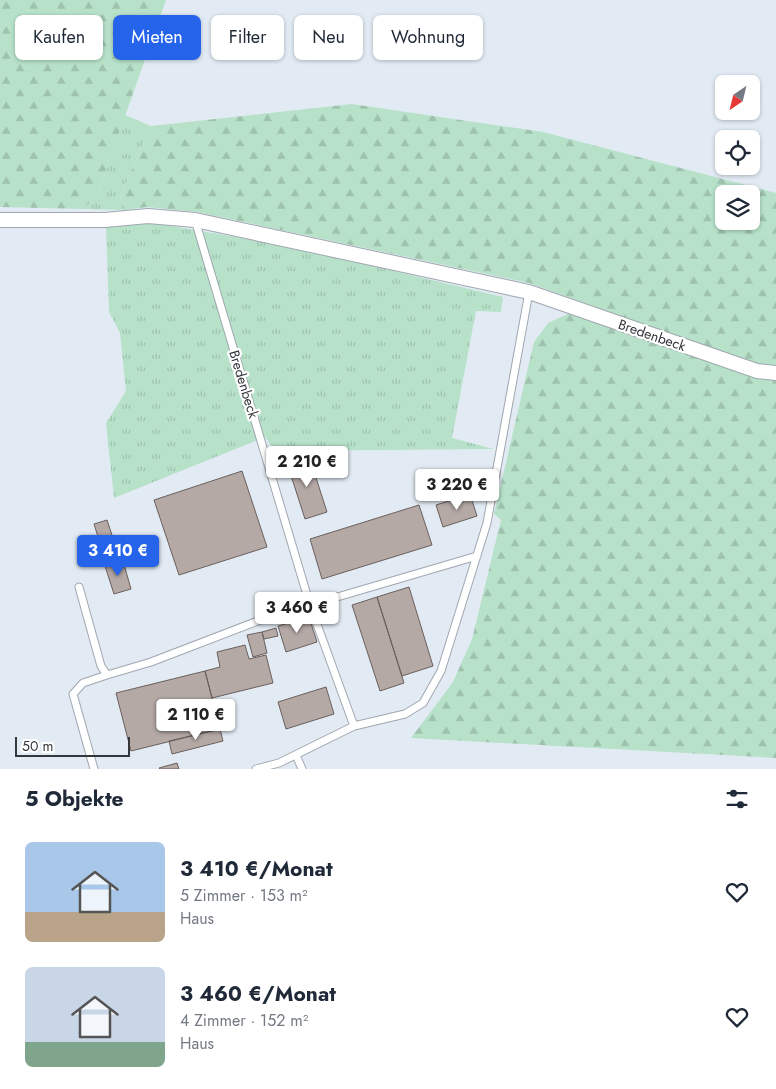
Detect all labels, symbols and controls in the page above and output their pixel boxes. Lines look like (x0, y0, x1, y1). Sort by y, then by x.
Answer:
chip: Kaufen (15, 15, 103, 60)
chip: Mieten (113, 15, 201, 60)
chip: Filter (211, 15, 284, 60)
chip: Neu (294, 15, 363, 60)
chip: Wohnung (373, 15, 483, 60)
north arrow (715, 75, 760, 120)
map controls (715, 75, 760, 230)
button: locate (715, 130, 760, 175)
button: layers (715, 185, 760, 230)
street label: Bredenbeck (616, 314, 689, 356)
street label: Bredenbeck (224, 348, 264, 421)
pin: 2 210 € (261, 446, 353, 488)
text: 2 210 € (277, 450, 337, 473)
pin: 3 220 € (411, 468, 503, 511)
text: 3 220 € (426, 473, 488, 496)
pin: 3 410 € (72, 534, 164, 577)
text: 3 410 € (88, 539, 148, 562)
pin: 3 460 € (251, 592, 343, 634)
text: 3 460 € (266, 596, 328, 619)
pin: 2 110 € (150, 698, 242, 741)
text: 2 110 € (167, 703, 225, 726)
scale bar (15, 734, 130, 757)
text: 50 m (22, 736, 53, 756)
text: 5 Objekte (25, 784, 124, 814)
icon: filters (723, 785, 751, 813)
text: 3 410 €/Monat (180, 854, 333, 884)
icon: home (65, 862, 125, 922)
icon: heart (723, 878, 751, 906)
text: 5 Zimmer · 153 m² (180, 884, 308, 907)
text: Haus (180, 907, 214, 930)
text: 3 460 €/Monat (180, 979, 336, 1009)
icon: home (65, 987, 125, 1047)
icon: heart (723, 1003, 751, 1031)
text: 4 Zimmer · 152 m² (180, 1009, 308, 1032)
text: Haus (180, 1032, 214, 1055)

